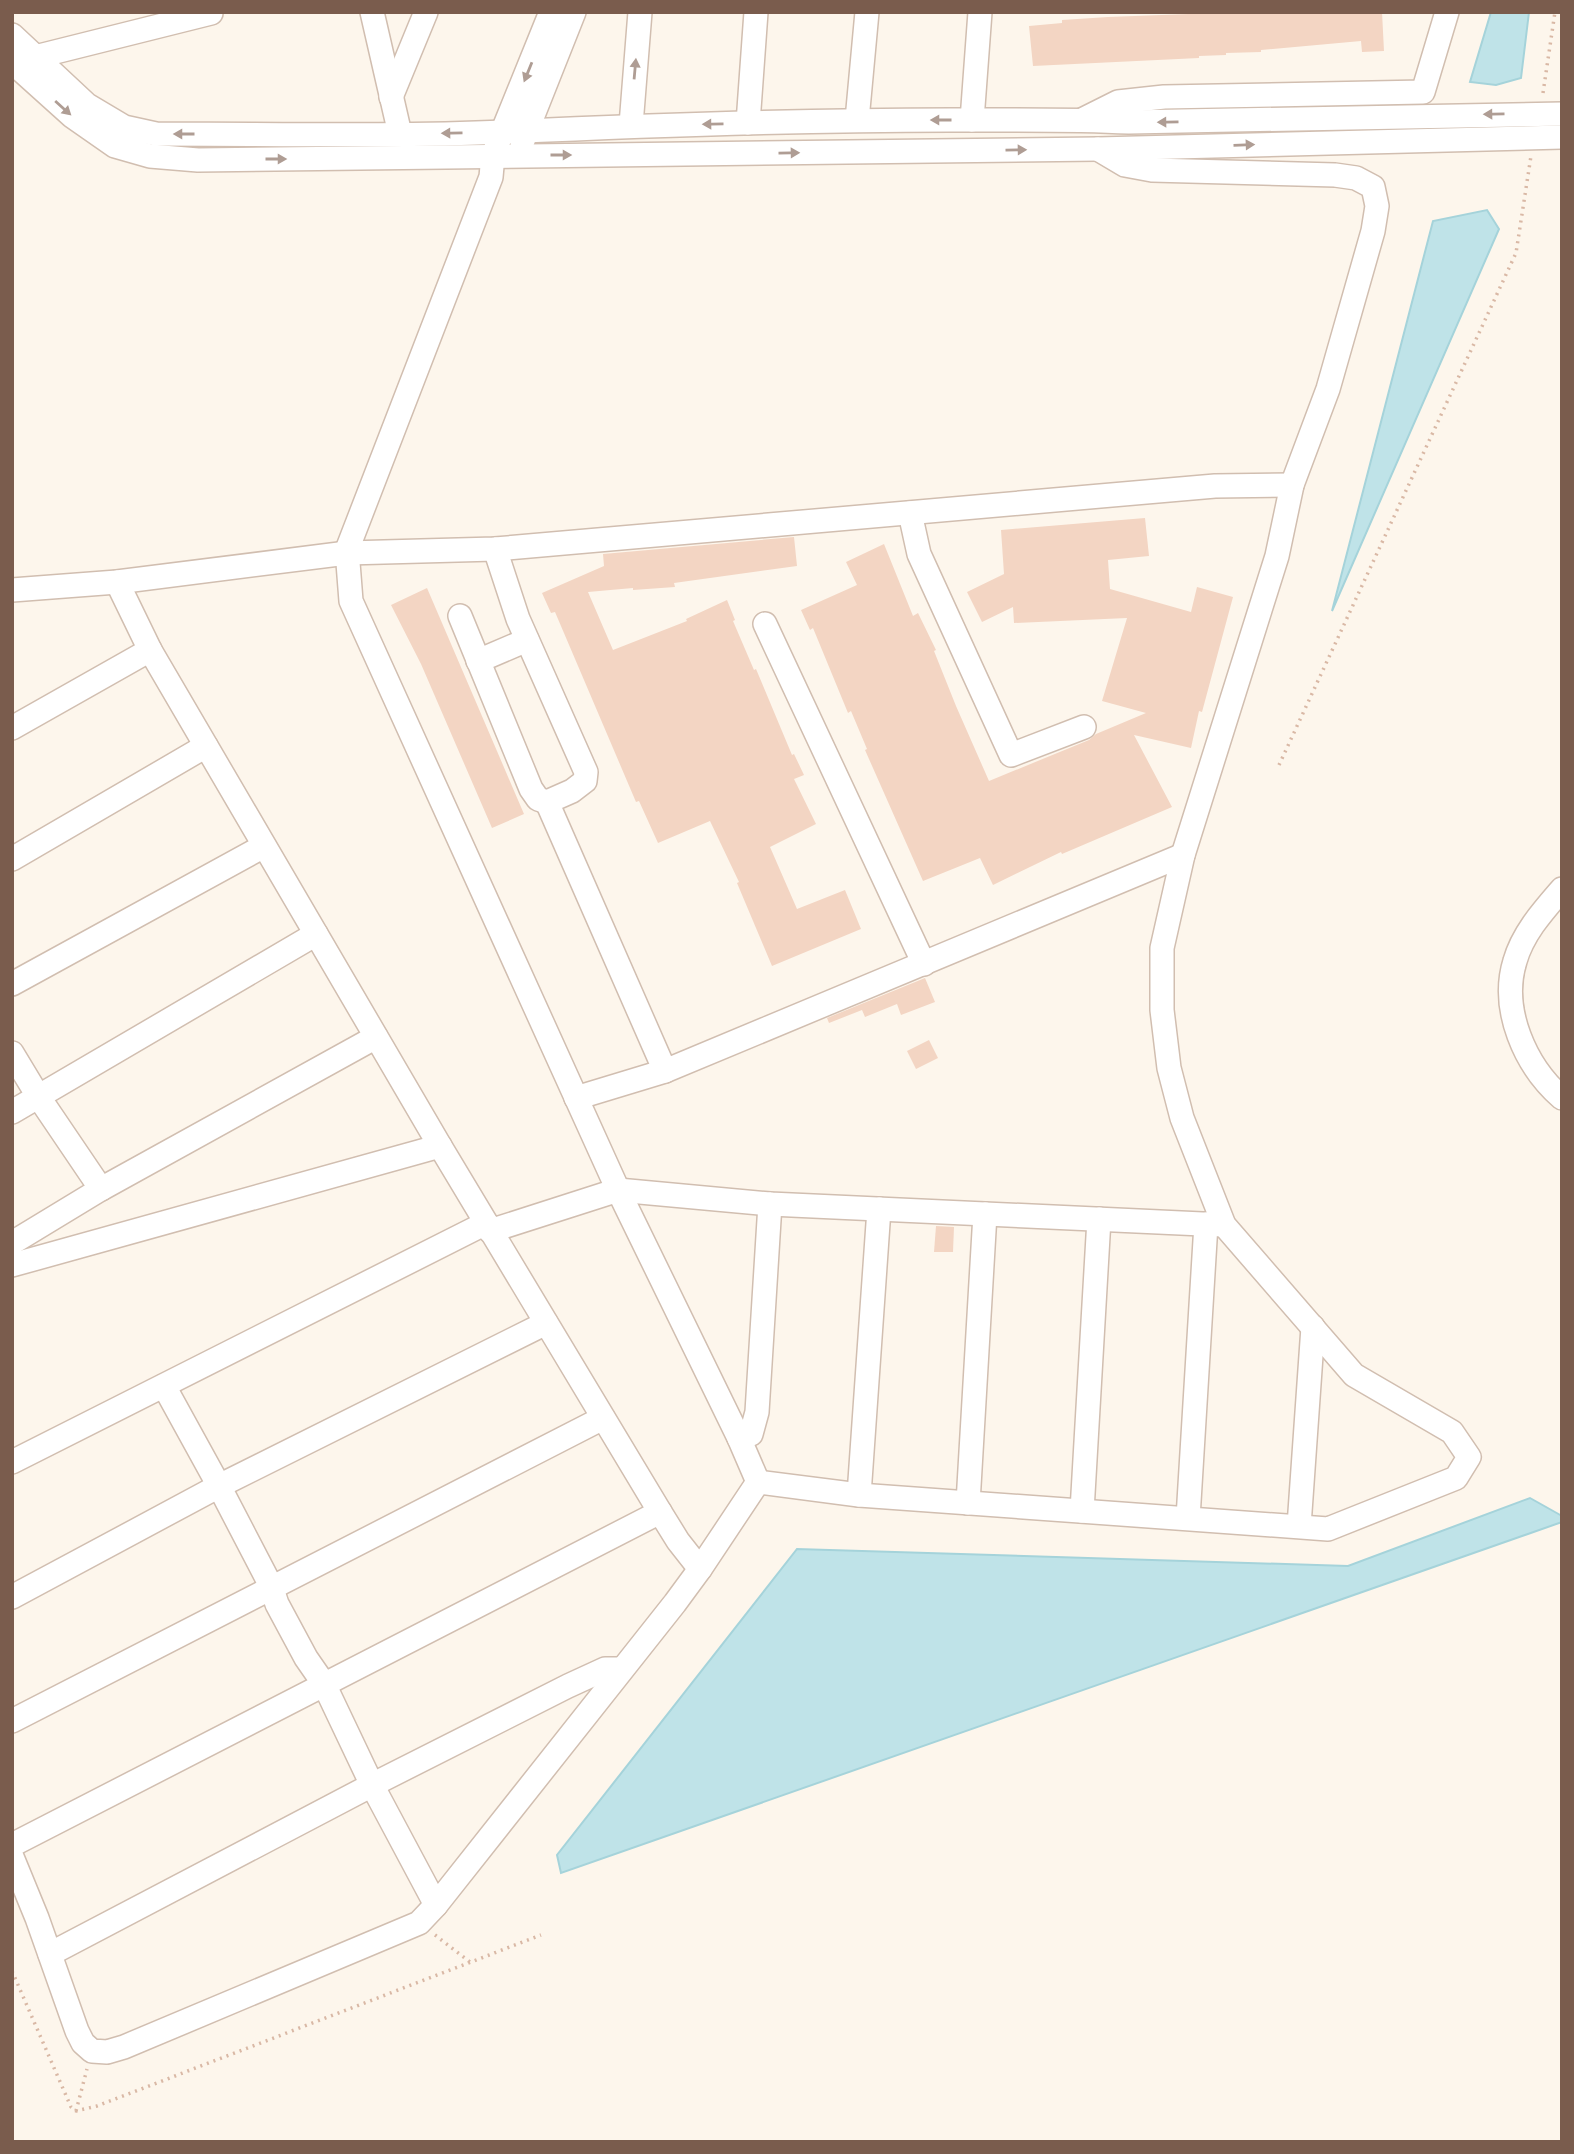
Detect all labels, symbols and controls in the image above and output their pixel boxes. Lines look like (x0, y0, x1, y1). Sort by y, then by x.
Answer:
one-way arrow (630, 57, 641, 79)
one-way arrow (522, 62, 533, 83)
one-way arrow (54, 100, 72, 116)
one-way arrow (1482, 109, 1504, 120)
one-way arrow (929, 114, 951, 126)
one-way arrow (1157, 116, 1179, 127)
one-way arrow (702, 118, 724, 130)
one-way arrow (440, 127, 462, 139)
one-way arrow (173, 128, 195, 140)
one-way arrow (1233, 139, 1255, 150)
one-way arrow (1005, 144, 1027, 156)
one-way arrow (778, 147, 800, 159)
one-way arrow (550, 149, 572, 161)
one-way arrow (266, 153, 288, 165)

